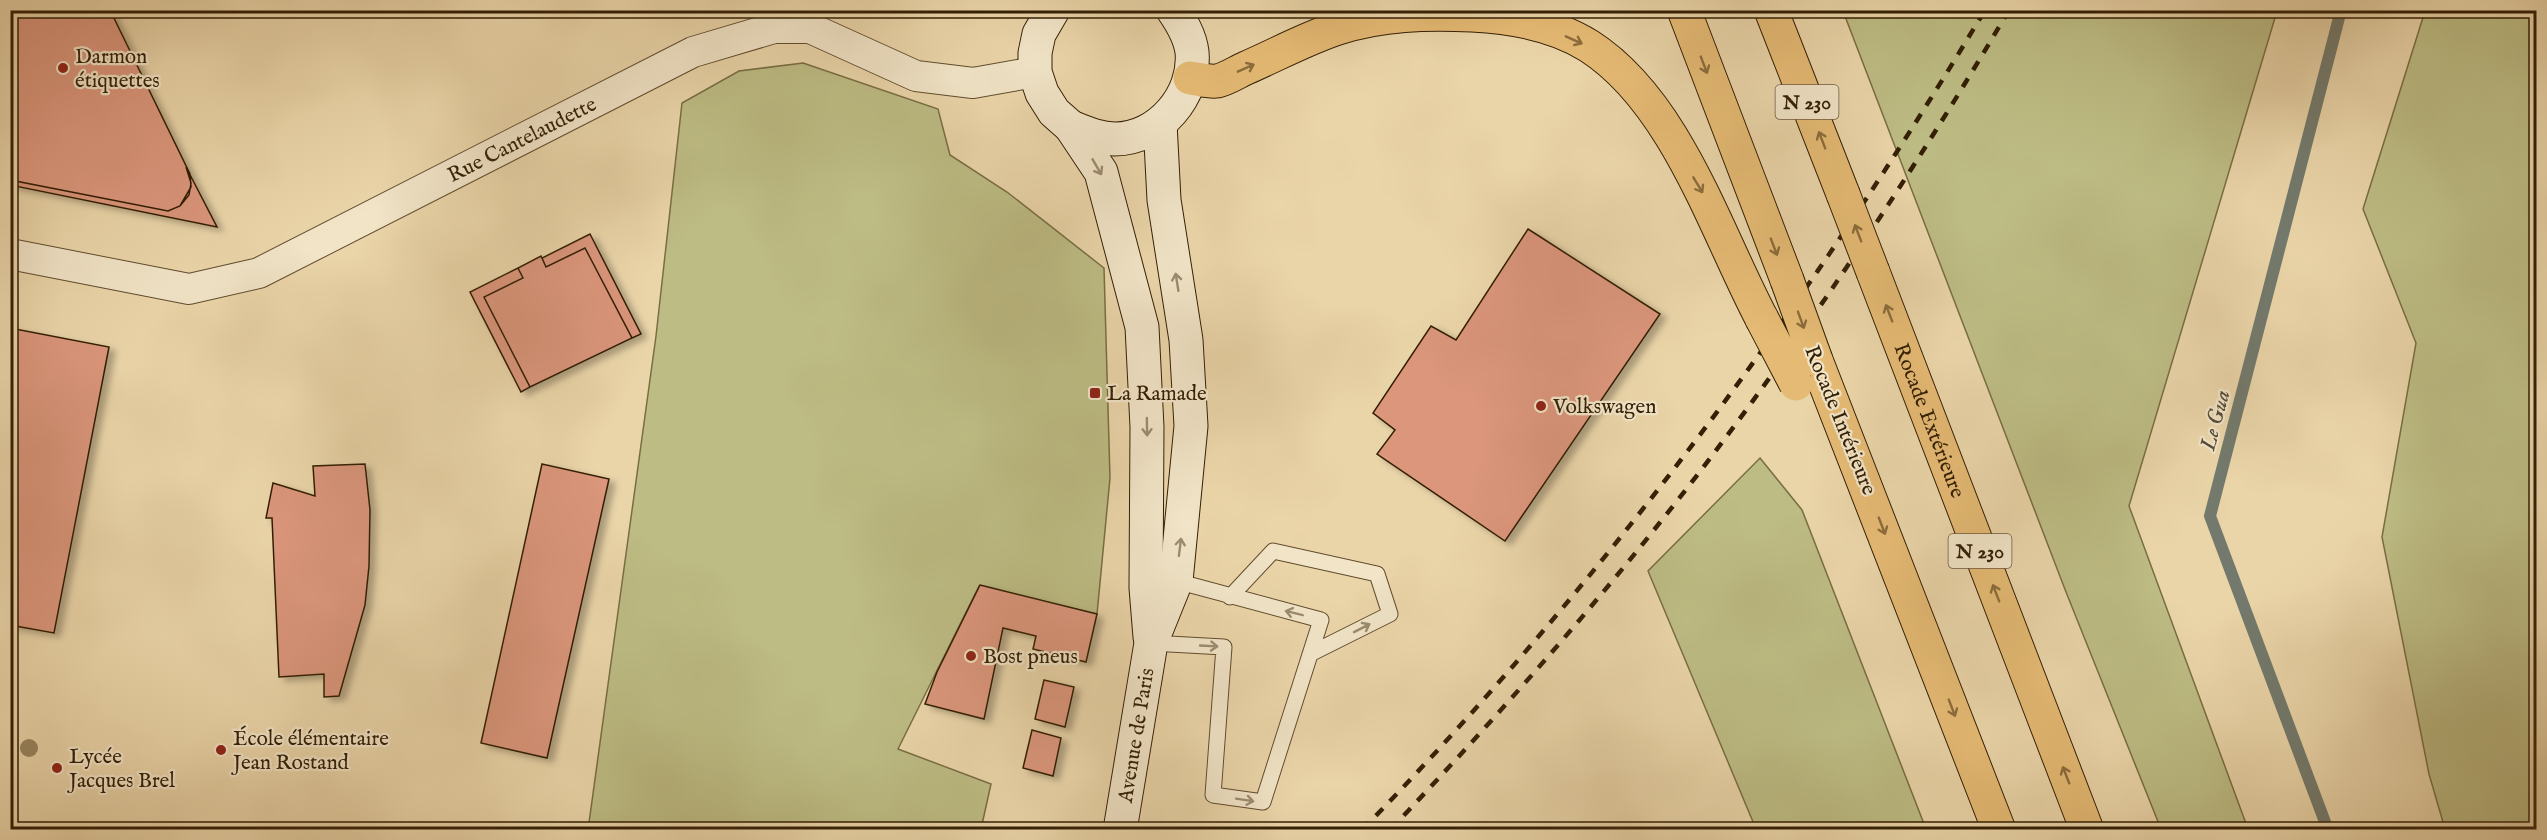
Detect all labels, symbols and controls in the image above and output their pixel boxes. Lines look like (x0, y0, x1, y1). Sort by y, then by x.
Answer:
one-way arrow (1564, 34, 1582, 46)
place label: Darmon étiquettes (75, 44, 160, 95)
one-way arrow (1700, 55, 1711, 74)
marker: Darmon étiquettes (56, 61, 70, 75)
one-way arrow (1236, 62, 1254, 74)
road number: N 230 (1776, 85, 1838, 119)
street label: Rue Cantelaudette (443, 91, 602, 190)
one-way arrow (1815, 131, 1826, 149)
one-way arrow (1091, 158, 1103, 175)
one-way arrow (1693, 176, 1705, 193)
one-way arrow (1852, 224, 1863, 243)
one-way arrow (1769, 237, 1780, 256)
one-way arrow (1171, 273, 1182, 292)
one-way arrow (1882, 304, 1893, 323)
one-way arrow (1797, 310, 1808, 329)
street label: Rocade Extérieure (1887, 340, 1971, 503)
street label: Rocade Intérieure (1797, 342, 1882, 500)
place label: La Ramade (1107, 381, 1207, 408)
marker: La Ramade (1088, 386, 1102, 400)
water label: Le Gua (2194, 387, 2237, 455)
place label: Volkswagen (1552, 394, 1656, 421)
marker: Volkswagen (1534, 399, 1548, 413)
one-way arrow (1141, 417, 1153, 437)
one-way arrow (1877, 516, 1888, 535)
road number: N 230 (1948, 534, 2012, 568)
one-way arrow (1174, 538, 1185, 557)
one-way arrow (1990, 584, 2001, 603)
one-way arrow (1284, 607, 1303, 619)
one-way arrow (1353, 621, 1371, 633)
one-way arrow (1199, 641, 1219, 652)
place label: Bost pneus (983, 644, 1078, 671)
marker: Bost pneus (964, 649, 978, 663)
street label: Avenue de Paris (1113, 666, 1162, 806)
one-way arrow (1948, 698, 1959, 717)
place label: École élémentaire Jean Rostand (231, 725, 389, 777)
marker: École élémentaire Jean Rostand (214, 743, 228, 757)
place label: Lycée Jacques Brel (67, 744, 175, 795)
marker: Lycée Jacques Brel (50, 761, 64, 775)
one-way arrow (2060, 766, 2071, 785)
one-way arrow (1235, 794, 1255, 805)

